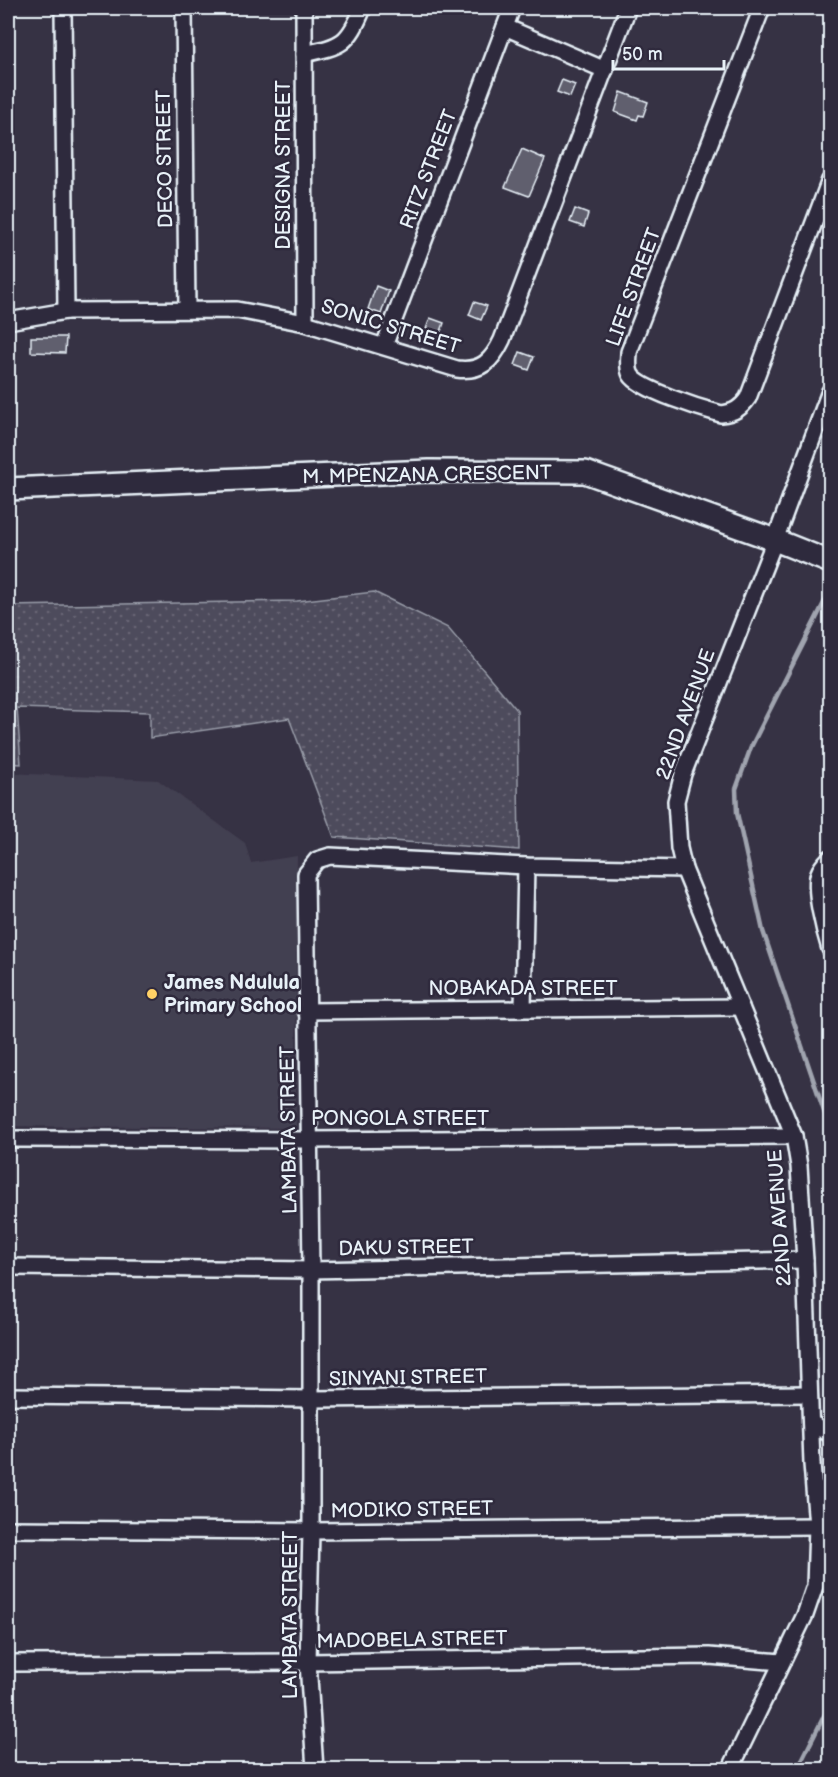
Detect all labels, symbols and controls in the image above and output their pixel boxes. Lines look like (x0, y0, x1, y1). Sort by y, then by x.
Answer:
scale bar (613, 33, 724, 71)
text: 50 m (622, 44, 663, 65)
street label: DESIGNA STREET (272, 80, 296, 250)
street label: DECO STREET (152, 90, 178, 228)
street label: RITZ STREET (395, 106, 463, 233)
street label: LIFE STREET (601, 225, 666, 350)
street label: SONIC STREET (318, 294, 463, 360)
street label: M. MPENZANA CRESCENT (302, 461, 552, 489)
street label: 22ND AVENUE (651, 646, 721, 783)
place label: James Ndulula Primary School (164, 971, 302, 1018)
street label: NOBAKADA STREET (429, 977, 617, 1001)
marker: James Ndulula Primary School (145, 987, 159, 1001)
street label: LAMBATA STREET (276, 1046, 302, 1214)
street label: PONGOLA STREET (311, 1107, 489, 1131)
street label: 22ND AVENUE (763, 1148, 797, 1287)
street label: DAKU STREET (338, 1235, 474, 1261)
street label: SINYANI STREET (329, 1365, 487, 1391)
street label: MODIKO STREET (331, 1497, 493, 1523)
street label: LAMBATA STREET (279, 1531, 303, 1699)
street label: MADOBELA STREET (316, 1626, 508, 1654)

